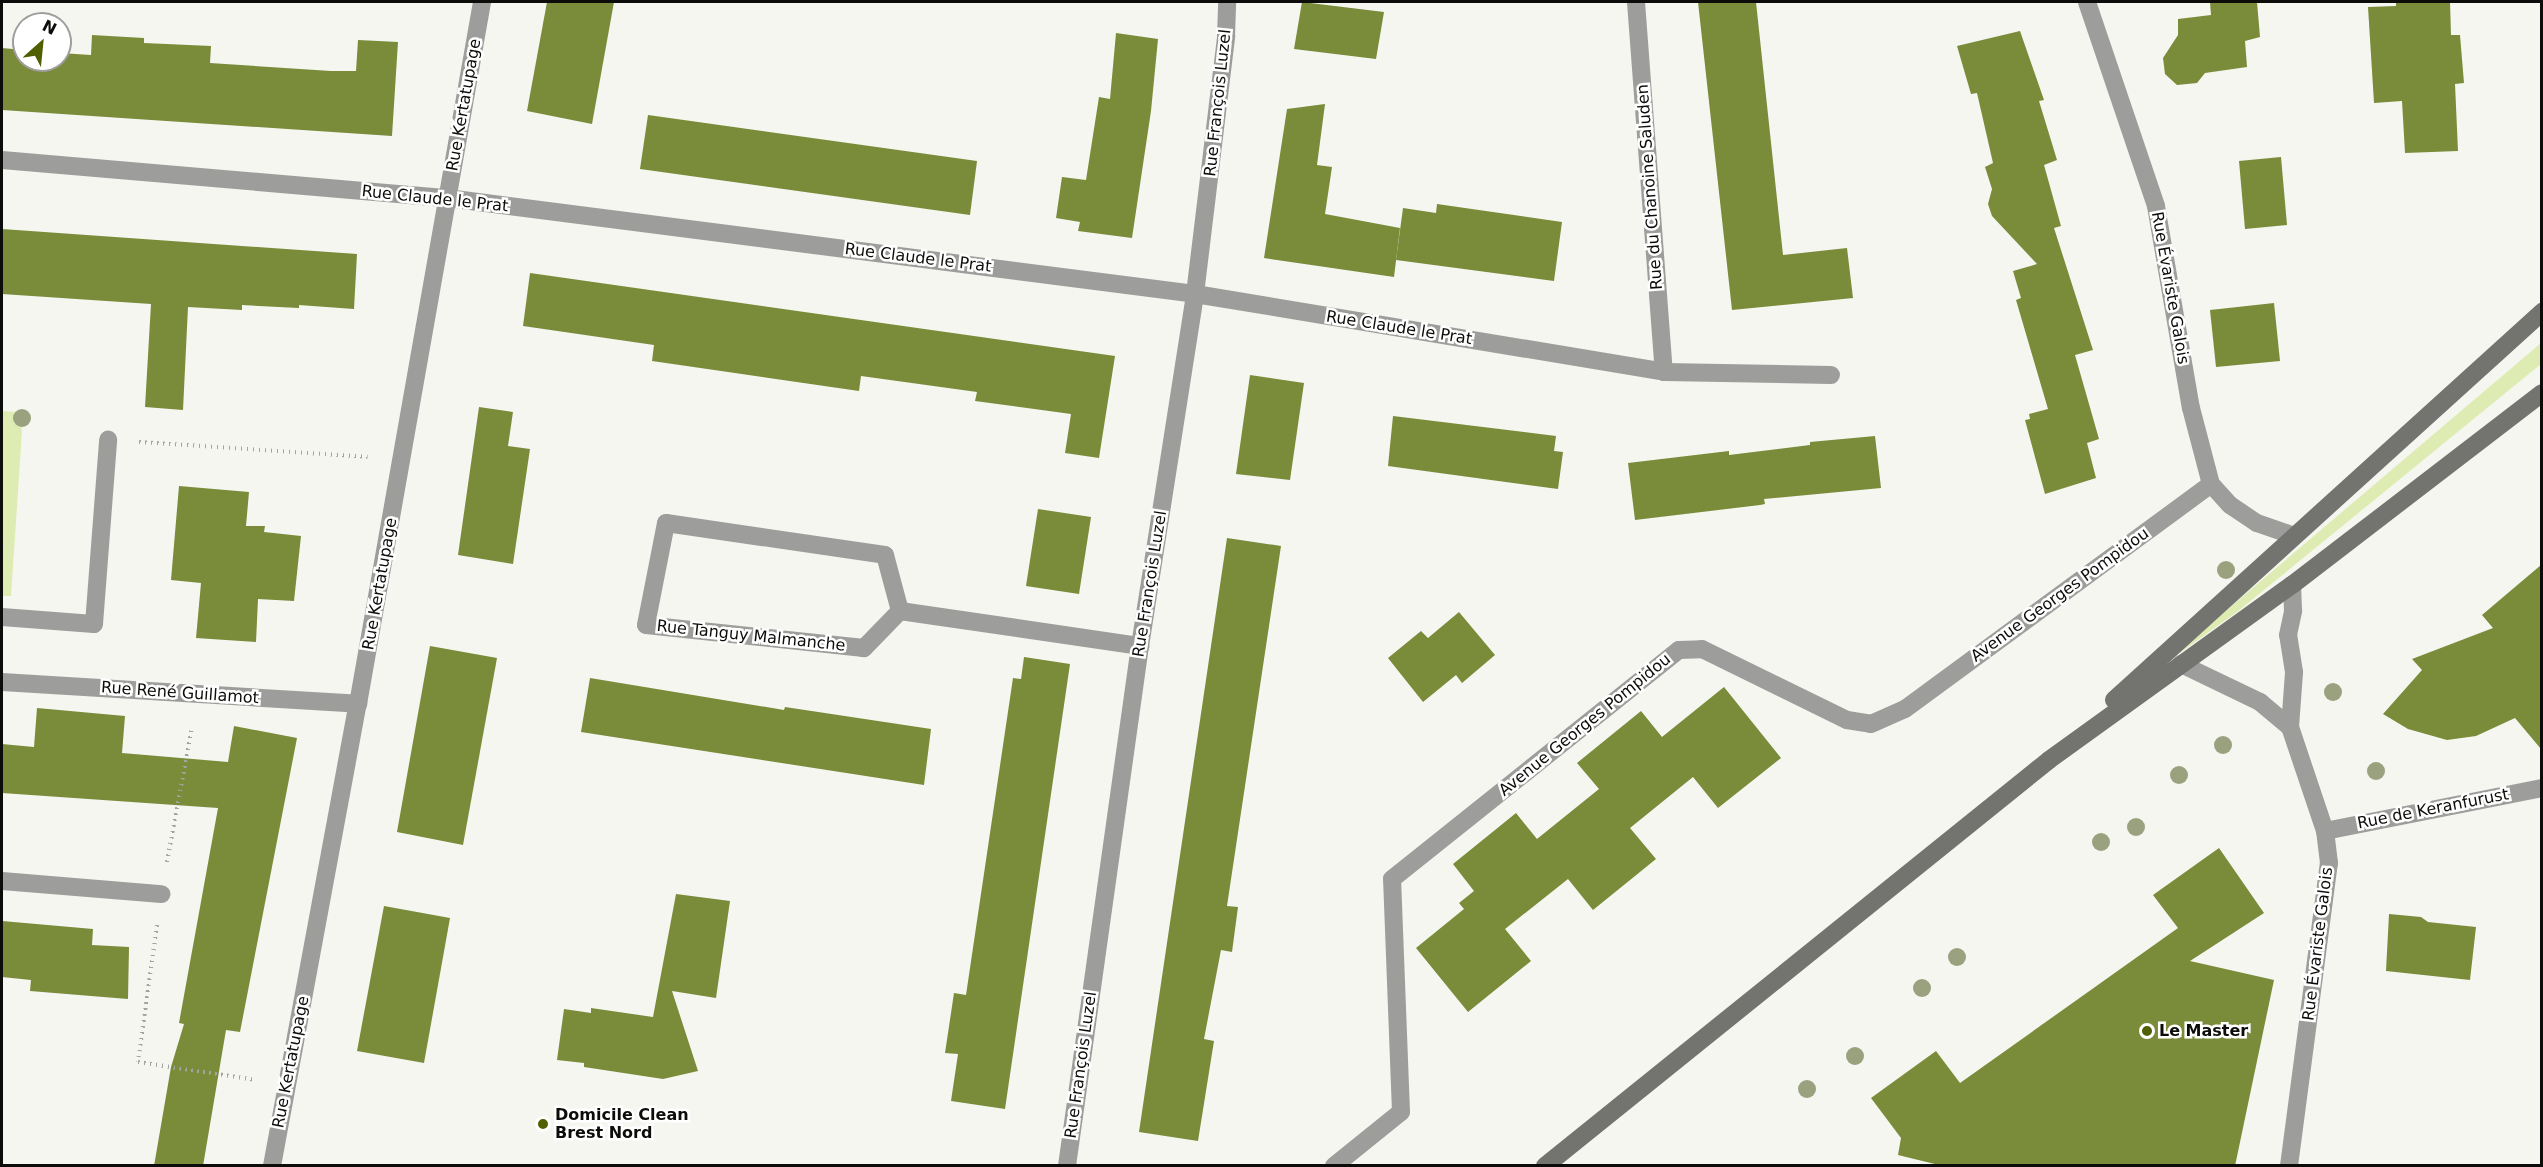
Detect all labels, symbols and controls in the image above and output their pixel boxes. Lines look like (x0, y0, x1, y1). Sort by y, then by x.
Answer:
north arrow (12, 12, 72, 72)
text: N (39, 16, 60, 39)
street label: Rue François Luzel (1201, 28, 1235, 178)
street label: Rue Kertatupage (443, 37, 485, 173)
street label: Rue du Chanoine Saluden (1633, 84, 1667, 290)
street label: Rue Claude le Prat (361, 182, 509, 216)
street label: Rue Évariste Galois (2147, 210, 2193, 366)
street label: Rue Claude le Prat (844, 239, 992, 277)
street label: Rue Claude le Prat (1325, 307, 1473, 349)
street label: Rue François Luzel (1129, 509, 1171, 659)
street label: Rue Kertatupage (359, 516, 401, 652)
street label: Avenue Georges Pompidou (1967, 524, 2153, 666)
street label: Rue Tanguy Malmanche (656, 617, 846, 655)
street label: Avenue Georges Pompidou (1495, 650, 1675, 800)
street label: Rue René Guillamot (100, 678, 260, 708)
street label: Rue de Keranfurust (2356, 785, 2510, 833)
street label: Rue Évariste Galois (2299, 866, 2337, 1022)
street label: Rue François Luzel (1061, 990, 1101, 1140)
street label: Rue Kertatupage (269, 994, 313, 1130)
place label: Le Master (2159, 1021, 2248, 1041)
marker: Le Master (2140, 1024, 2154, 1038)
place label: Domicile Clean Brest Nord (555, 1105, 689, 1143)
marker: Domicile Clean Brest Nord (536, 1117, 550, 1131)

